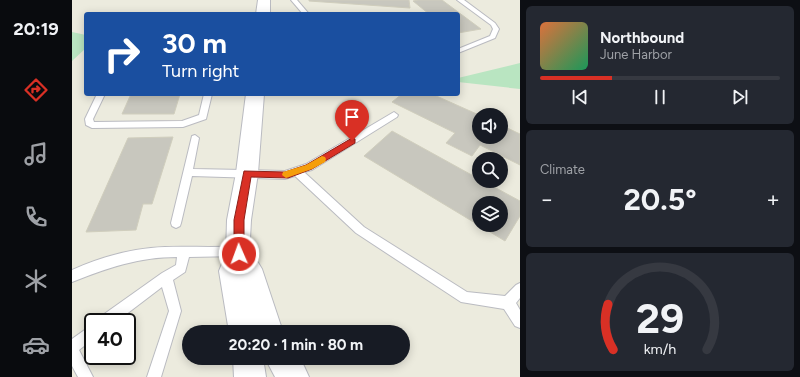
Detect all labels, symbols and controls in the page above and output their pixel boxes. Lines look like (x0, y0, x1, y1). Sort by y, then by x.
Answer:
text: 20:19 (13, 18, 59, 40)
text: 30 m (162, 26, 227, 60)
icon: right (96, 28, 148, 80)
text: Northbound (600, 29, 684, 47)
text: June Harbor (600, 47, 672, 62)
text: Turn right (162, 60, 239, 82)
icon: directions (22, 76, 50, 104)
icon: previous (569, 86, 591, 108)
icon: pause (649, 86, 671, 108)
icon: next (729, 86, 751, 108)
pin (335, 100, 369, 141)
icon: arrive (341, 106, 363, 128)
map controls (472, 108, 508, 232)
button: sound (472, 108, 508, 144)
icon: music (22, 140, 50, 168)
button: search (472, 152, 508, 188)
text: Climate (540, 162, 585, 177)
text: 20.5° (623, 181, 697, 218)
text: − (540, 186, 554, 213)
text: + (766, 186, 780, 213)
button: layers (472, 196, 508, 232)
icon: phone (22, 203, 50, 231)
position arrow (218, 233, 260, 275)
icon: climate (22, 267, 50, 295)
text: 29 (636, 293, 684, 343)
speed limit sign: 40 (84, 313, 136, 365)
icon: car (22, 331, 50, 359)
text: 20:20 · 1 min · 80 m (229, 336, 363, 354)
text: km/h (644, 340, 676, 358)

